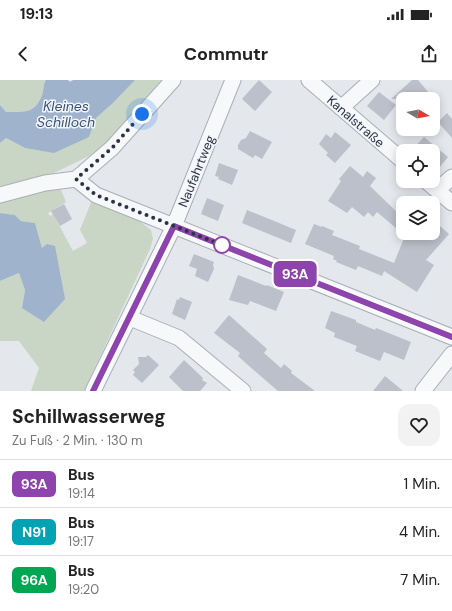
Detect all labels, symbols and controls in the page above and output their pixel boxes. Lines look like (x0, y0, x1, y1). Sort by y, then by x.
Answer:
text: 19:13 (20, 4, 53, 24)
text: Commutr (184, 42, 268, 66)
icon: back (12, 43, 34, 65)
icon: share (418, 43, 440, 65)
street label: Kanalstraße (323, 92, 388, 151)
north arrow (396, 92, 440, 136)
map controls (396, 92, 440, 240)
water label: Kleines Schilloch (37, 97, 95, 131)
your location (132, 104, 152, 124)
street label: Naufahrtweg (174, 133, 219, 210)
button: locate (396, 144, 440, 188)
button: layers (396, 196, 440, 240)
unlabelled marker (213, 236, 231, 254)
line badge: 93A (272, 261, 318, 287)
text: 93A (282, 265, 308, 283)
text: Schillwasserweg (12, 404, 166, 429)
button: heart (398, 404, 440, 446)
text: Zu Fuß · 2 Min. · 130 m (12, 432, 143, 449)
text: Bus (68, 465, 95, 485)
text: 1 Min. (404, 474, 440, 494)
text: 93A (21, 475, 47, 493)
text: 19:14 (68, 485, 95, 502)
text: Bus (68, 513, 95, 533)
text: 4 Min. (399, 522, 440, 542)
text: N91 (22, 523, 46, 541)
text: 19:17 (68, 533, 94, 550)
text: Bus (68, 561, 95, 581)
text: 7 Min. (400, 570, 440, 590)
text: 96A (20, 571, 48, 589)
text: 19:20 (68, 581, 99, 598)

